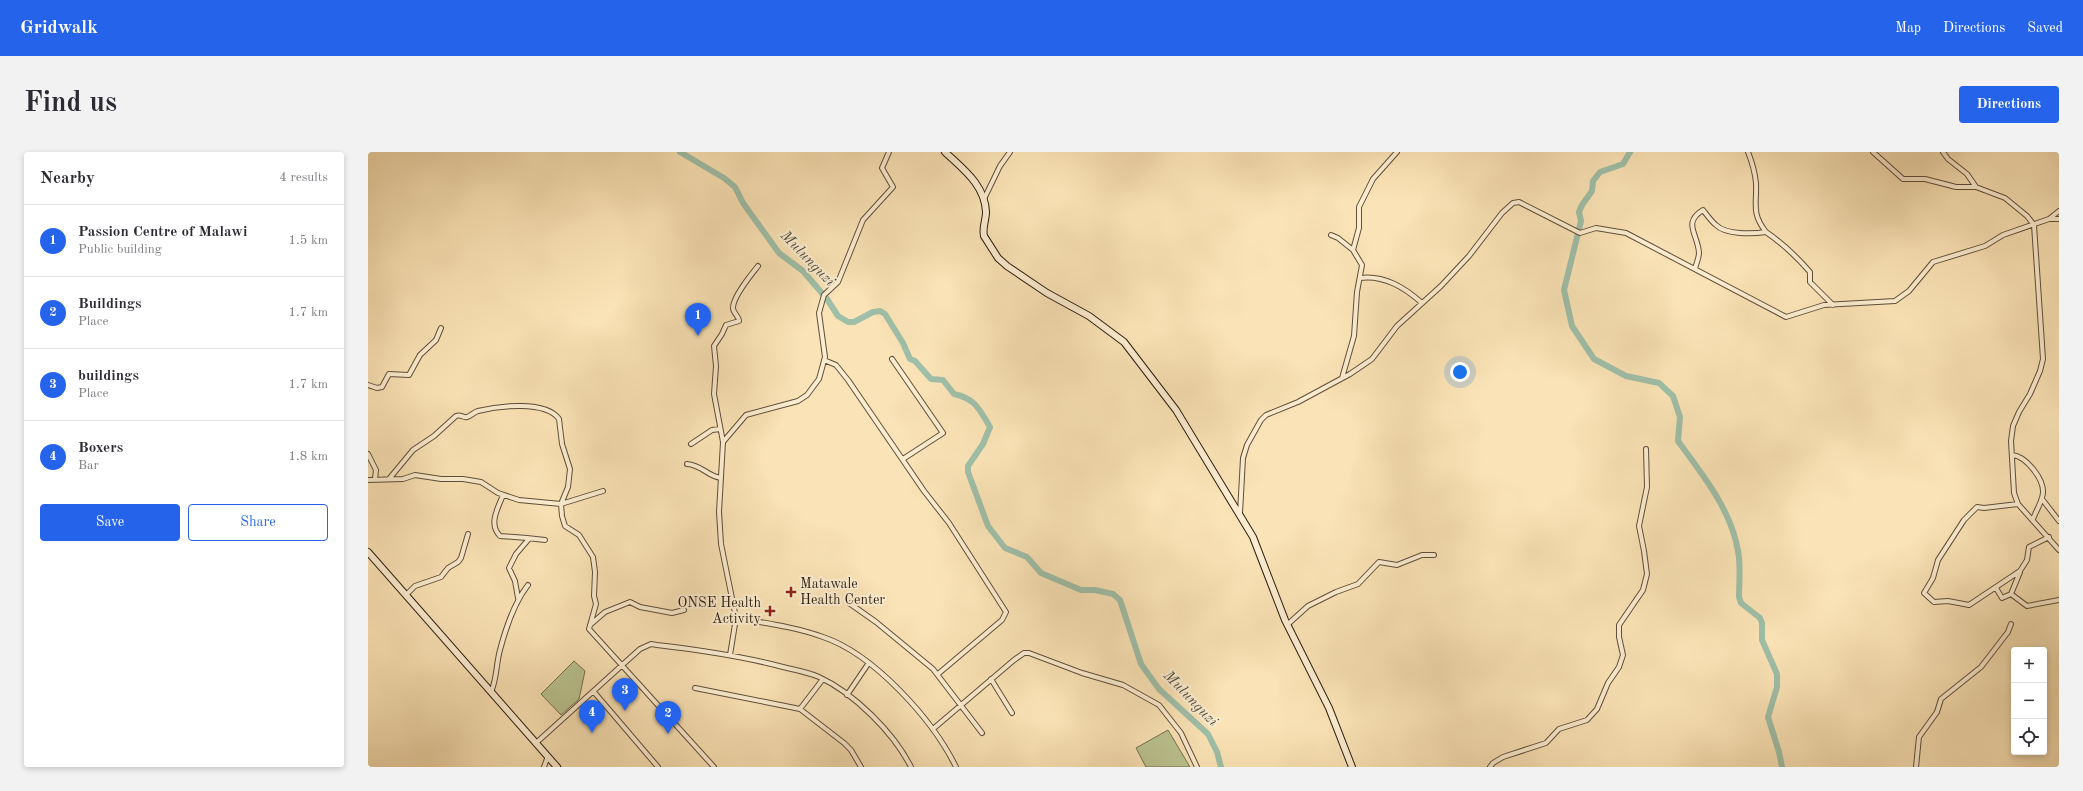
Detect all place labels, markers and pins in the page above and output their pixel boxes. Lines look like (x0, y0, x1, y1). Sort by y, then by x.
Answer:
pin: 1 (685, 303, 711, 336)
place label: Matawale Health Center (800, 577, 885, 607)
marker: Matawale Health Center (785, 586, 797, 598)
place label: ONSE Health Activity (677, 596, 762, 626)
marker: ONSE Health Activity (764, 605, 776, 617)
pin: 3 (612, 678, 638, 711)
pin: 4 (579, 700, 605, 733)
pin: 2 (655, 701, 681, 734)

